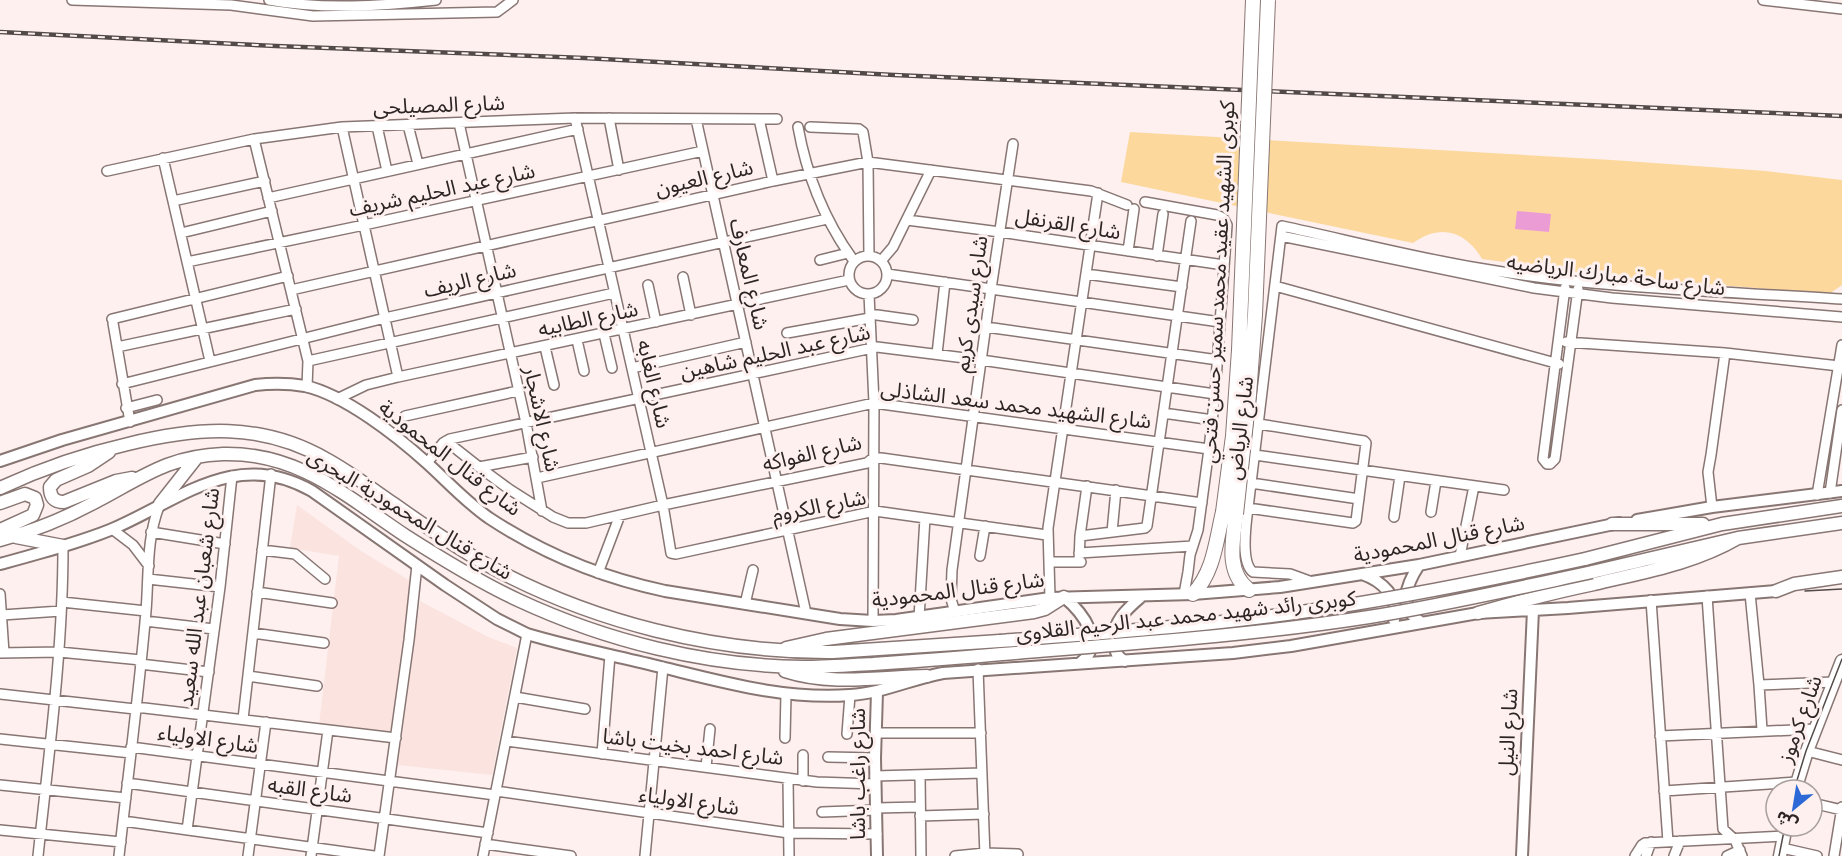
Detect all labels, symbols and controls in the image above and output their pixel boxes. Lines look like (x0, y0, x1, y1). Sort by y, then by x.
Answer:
street label: شارع المصيلحى (373, 91, 505, 122)
street label: كوبرى الشهيد عقيد محمد سمير حسن فتحي (1197, 100, 1243, 464)
street label: شارع العيون (653, 155, 756, 204)
street label: شارع عبد الحليم شريف (347, 159, 538, 224)
street label: شارع القرنفل (1013, 204, 1122, 247)
street label: شارع المعارف (722, 216, 773, 333)
street label: شارع سيدى كريم (950, 234, 995, 374)
street label: شارع ساحة مبارك الرياضيه (1505, 250, 1727, 303)
street label: شارع الريف (422, 258, 519, 305)
street label: شارع الطابيه (536, 297, 641, 344)
street label: شارع عبد الحليم شاهين (678, 320, 873, 387)
street label: شارع الغابه (629, 338, 676, 431)
street label: شارع الاشجار (516, 363, 565, 475)
street label: شارع الرياض (1222, 375, 1261, 482)
street label: شارع الشهيد محمد سعد الشاذلى (879, 376, 1153, 436)
street label: شارع قنال المحمودية (372, 395, 526, 523)
street label: شارع الفواكه (760, 430, 865, 479)
street label: شارع قنال المحمودية البحرى (302, 443, 517, 587)
street label: شارع الكروم (770, 485, 869, 531)
street label: شارع شعبان عبد الله سعيد (174, 486, 227, 708)
street label: شارع قنال المحمودية (1351, 511, 1527, 570)
street label: شارع قنال المحمودية (870, 568, 1046, 615)
street label: كوبرى رائد شهيد محمد عبد الرحيم القلاوى (1015, 586, 1358, 649)
street label: شارع كرموز (1773, 672, 1830, 768)
street label: شارع النيل (1494, 688, 1525, 776)
street label: شارع راغب باشا (846, 708, 873, 840)
street label: شارع الاولياء (156, 720, 260, 761)
street label: شارع احمد بخيت باشا (601, 724, 785, 773)
street label: شارع القبه (266, 772, 354, 811)
north arrow (1764, 778, 1824, 838)
street label: شارع الاولياء (637, 782, 741, 823)
text: ش (1772, 806, 1801, 834)

